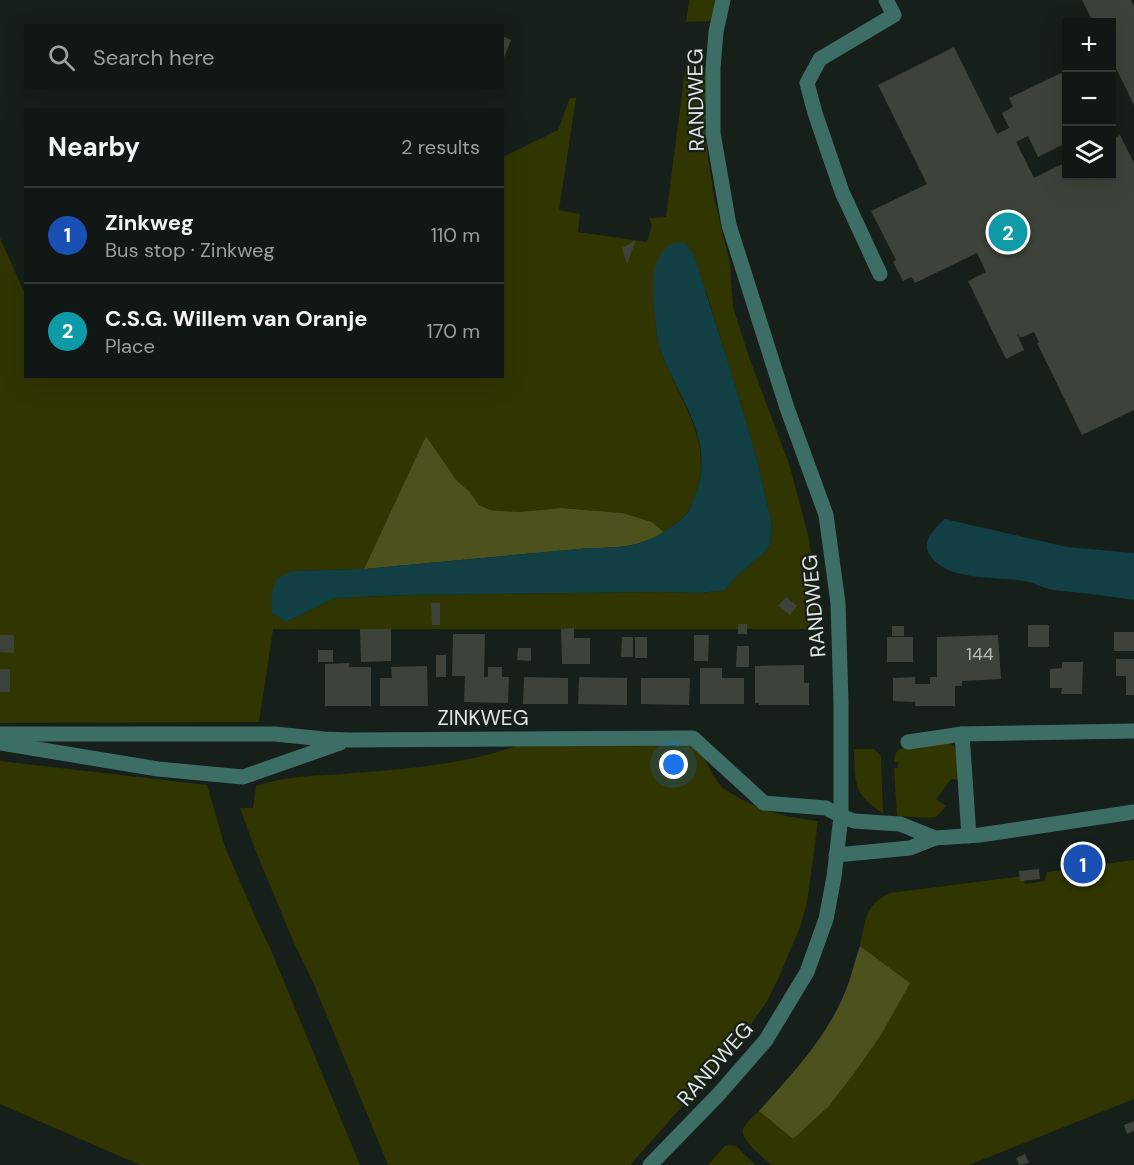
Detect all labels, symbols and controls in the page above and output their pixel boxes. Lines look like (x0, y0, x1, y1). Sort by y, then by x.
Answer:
map controls (1062, 18, 1116, 180)
button: + (1062, 18, 1116, 72)
search box (24, 24, 504, 90)
icon: search (45, 41, 78, 74)
text: Search here (93, 43, 214, 72)
street label: RANDWEG (681, 48, 711, 152)
button: − (1062, 72, 1116, 126)
button: layers (1062, 126, 1116, 180)
text: Nearby (48, 130, 140, 164)
text: 2 results (401, 134, 480, 160)
text: Zinkweg (105, 208, 194, 237)
pin: 2 (988, 210, 1028, 254)
text: 1 (64, 222, 71, 248)
text: 110 m (431, 222, 480, 248)
text: Bus stop · Zinkweg (105, 237, 275, 263)
text: C.S.G. Willem van Oranje (105, 304, 367, 333)
text: 2 (62, 318, 73, 344)
text: 170 m (427, 318, 480, 344)
text: Place (105, 333, 155, 359)
street label: RANDWEG (796, 553, 832, 659)
house number: 144 (966, 642, 994, 666)
street label: ZINKWEG (437, 704, 529, 732)
your location (659, 750, 688, 779)
pin: 1 (1064, 842, 1102, 886)
street label: RANDWEG (671, 1016, 759, 1112)

